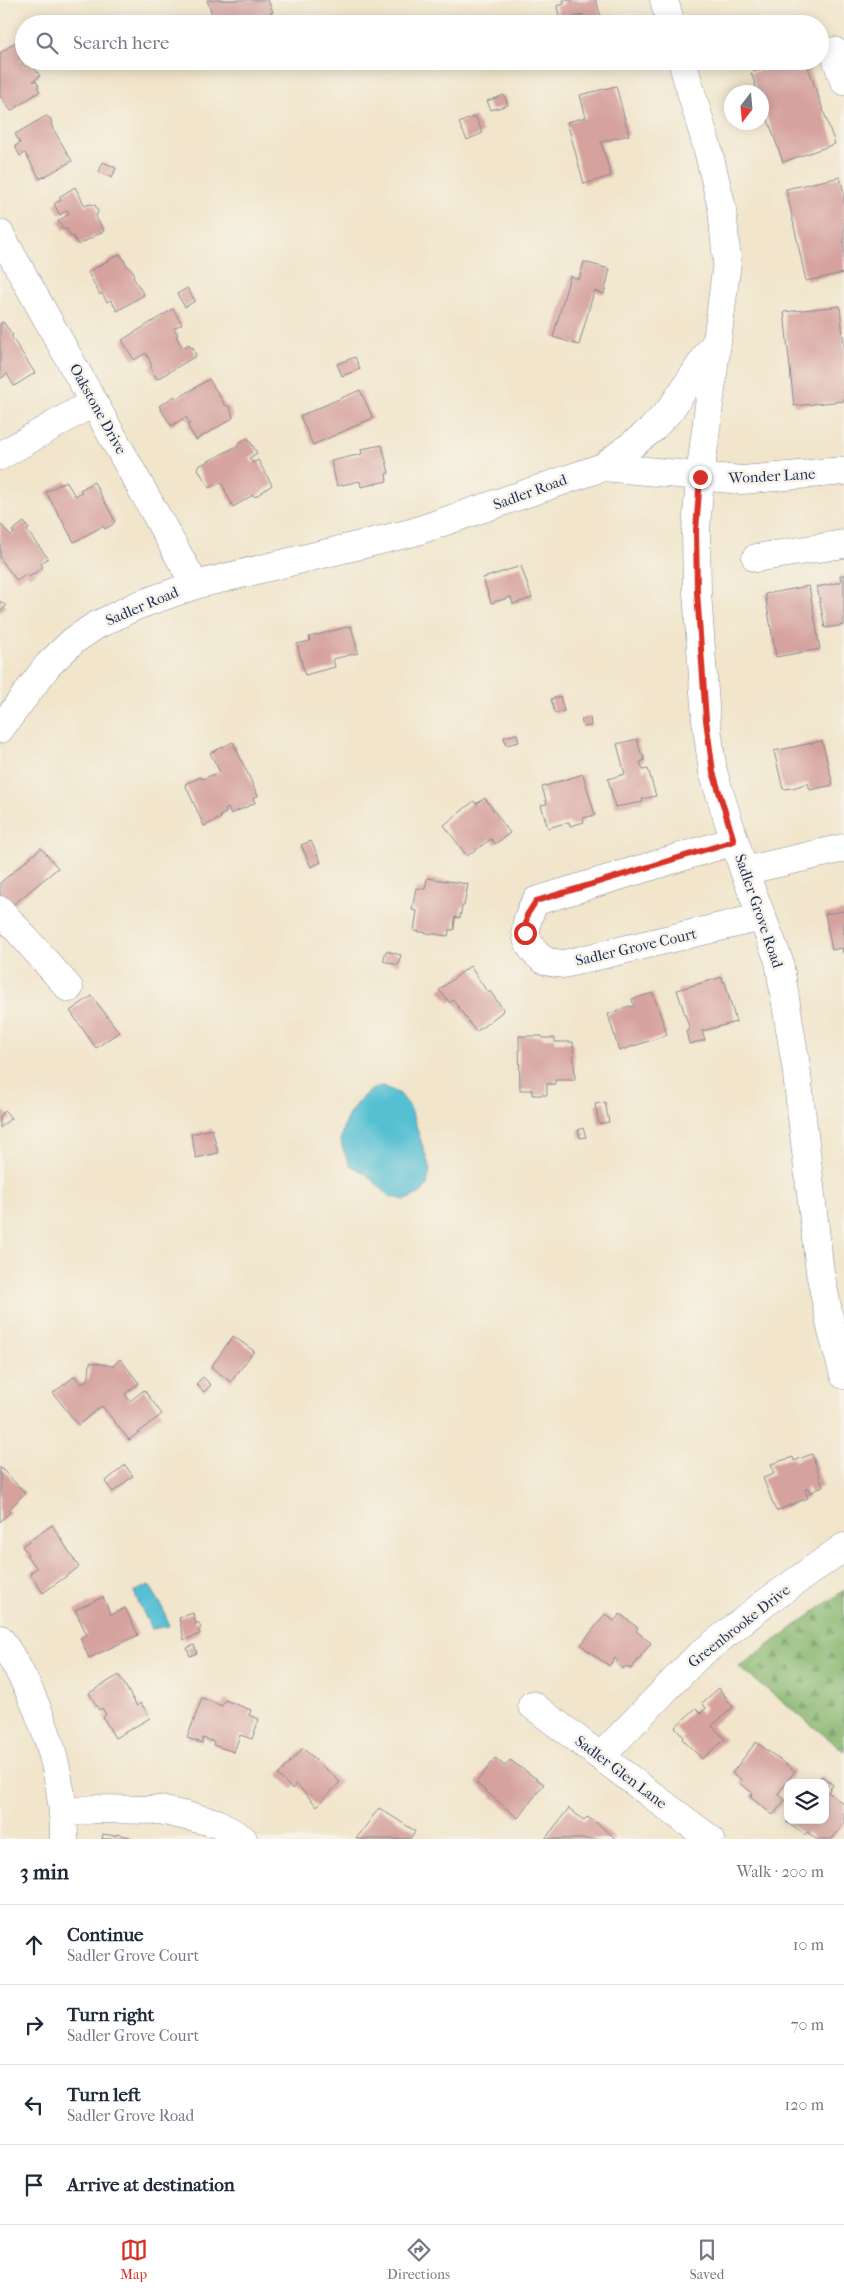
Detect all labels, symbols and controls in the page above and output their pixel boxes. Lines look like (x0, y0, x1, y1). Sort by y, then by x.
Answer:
search box (15, 15, 829, 70)
icon: search (33, 29, 61, 57)
text: Search here (73, 32, 169, 54)
north arrow (724, 85, 769, 130)
street label: Oakstone Drive (66, 361, 131, 458)
street label: Wonder Lane (727, 465, 817, 487)
route end (689, 466, 712, 489)
street label: Sadler Road (491, 470, 570, 514)
street label: Sadler Road (103, 582, 182, 629)
street label: Sadler Grove Road (731, 852, 787, 971)
route start (514, 922, 537, 945)
street label: Sadler Grove Court (574, 924, 699, 970)
street label: Greenbrooke Drive (684, 1580, 794, 1671)
street label: Sadler Glen Lane (572, 1732, 671, 1813)
map controls (784, 1779, 829, 1824)
button: layers (784, 1779, 829, 1824)
text: 3 min (20, 1860, 69, 1884)
text: Walk · 200 m (737, 1862, 824, 1881)
text: Continue (67, 1924, 143, 1946)
icon: ahead (20, 1931, 48, 1959)
text: 10 m (793, 1935, 824, 1954)
text: Sadler Grove Court (67, 1946, 199, 1965)
text: Turn right (67, 2004, 154, 2026)
icon: right (20, 2011, 48, 2039)
text: 70 m (791, 2015, 824, 2034)
text: Sadler Grove Court (67, 2026, 199, 2045)
text: Turn left (67, 2084, 141, 2106)
icon: left (20, 2091, 48, 2119)
text: 120 m (785, 2095, 824, 2114)
text: Sadler Grove Road (67, 2106, 194, 2125)
icon: arrive (20, 2171, 48, 2199)
text: Arrive at destination (67, 2174, 235, 2196)
tab: Map (120, 2236, 148, 2283)
tab: Directions (387, 2236, 450, 2283)
tab: Saved (690, 2236, 724, 2283)

